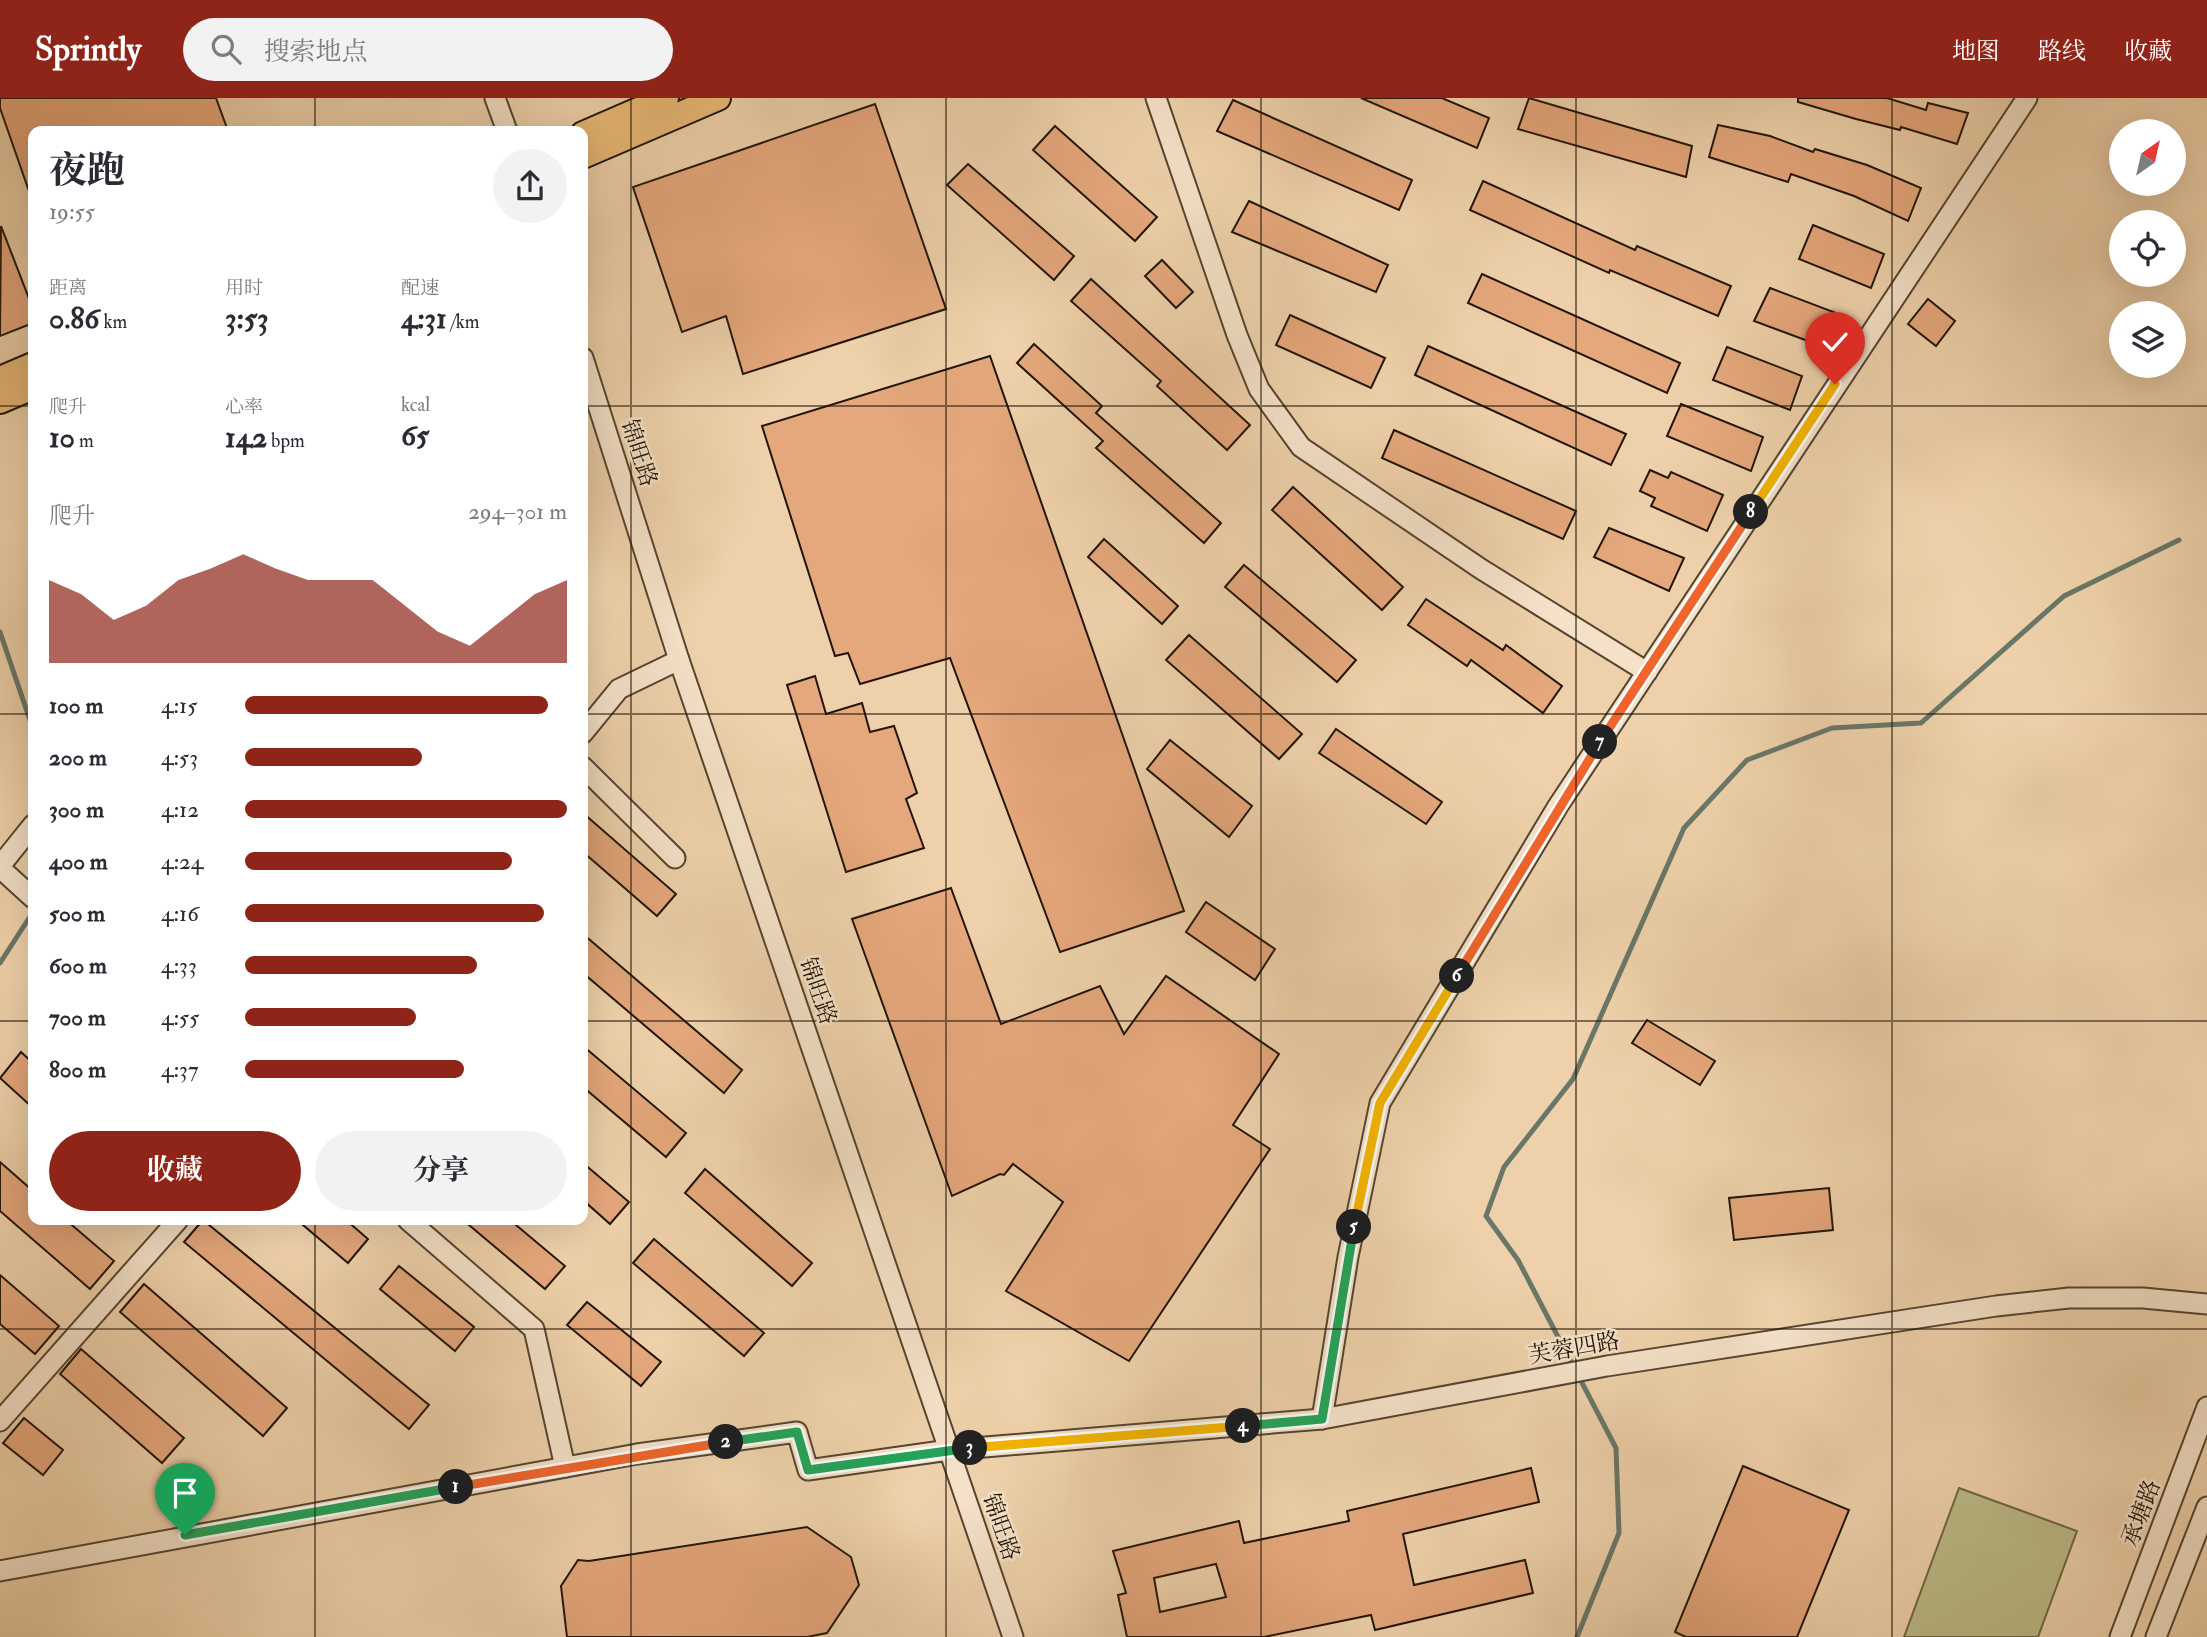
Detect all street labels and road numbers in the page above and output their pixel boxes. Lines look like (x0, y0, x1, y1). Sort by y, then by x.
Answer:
street label: 锦旺路 (615, 416, 663, 490)
street label: 锦旺路 (793, 954, 843, 1028)
street label: 芙蓉四路 (1526, 1326, 1622, 1370)
street label: 承塘路 (2115, 1476, 2167, 1550)
street label: 锦旺路 (976, 1490, 1026, 1564)

